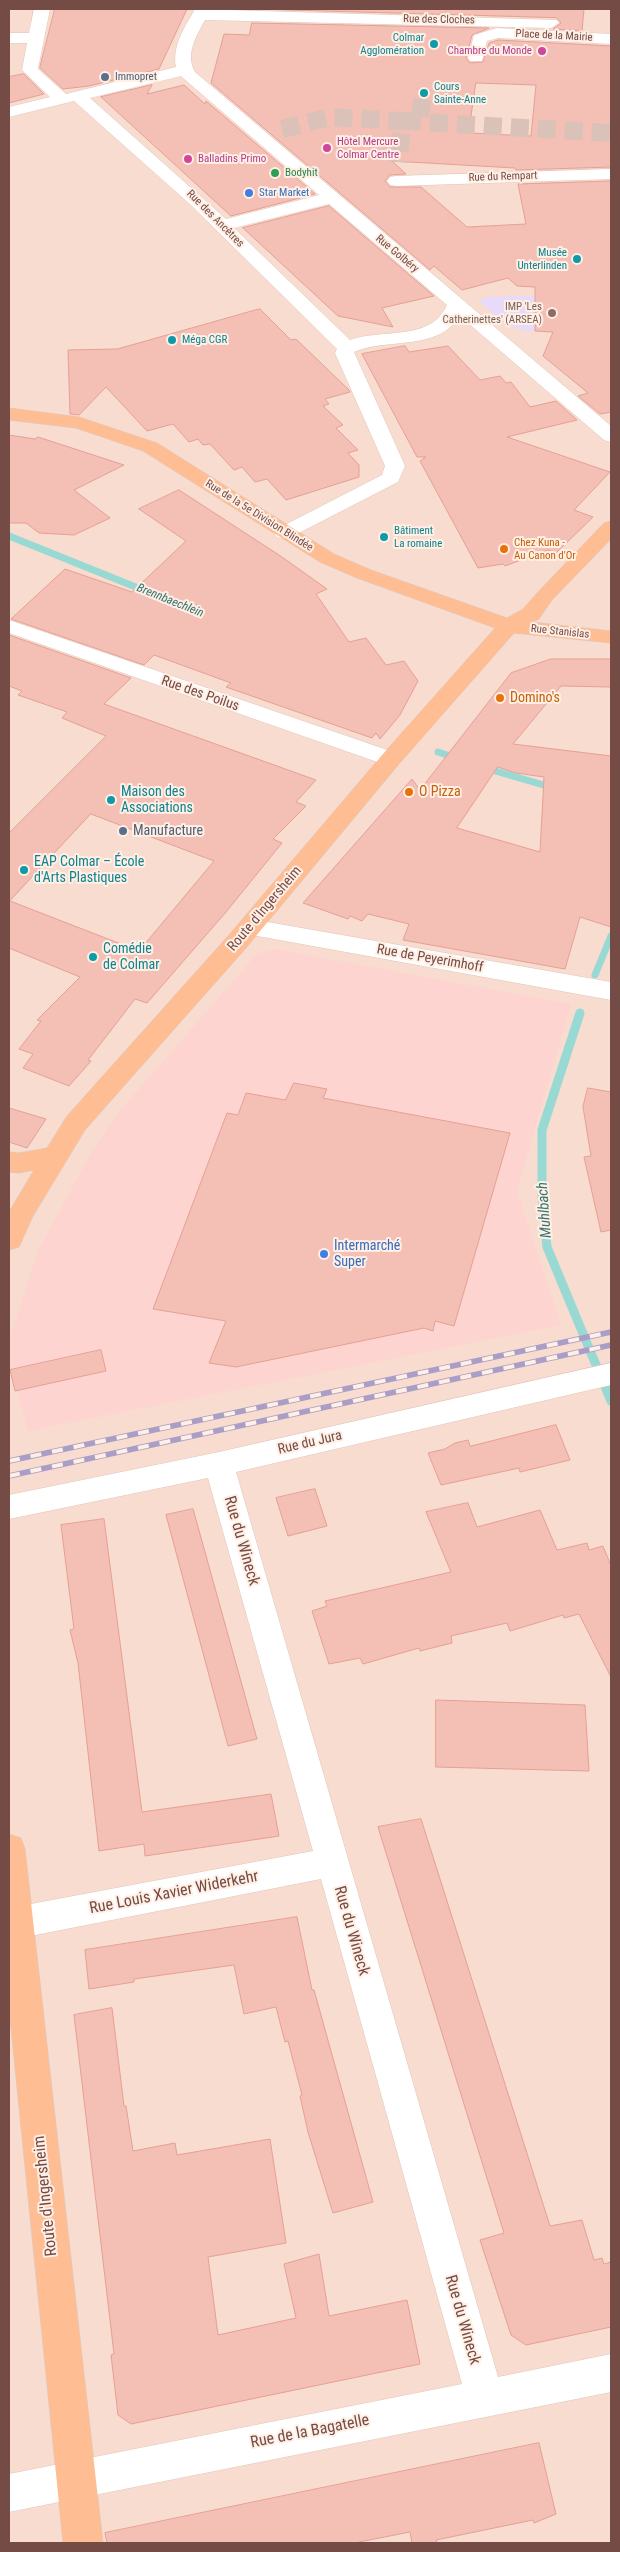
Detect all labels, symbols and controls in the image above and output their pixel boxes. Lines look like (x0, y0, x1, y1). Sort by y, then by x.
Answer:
street label: Rue des Cloches (403, 13, 475, 27)
street label: Place de la Mairie (515, 27, 593, 45)
place label: Colmar Agglomération (360, 31, 424, 57)
marker: Colmar Agglomération (428, 38, 440, 50)
place label: Chambre du Monde (447, 44, 532, 58)
marker: Chambre du Monde (536, 45, 548, 57)
place label: Immopret (115, 70, 157, 84)
marker: Immopret (99, 71, 111, 83)
place label: Cours Sainte-Anne (434, 80, 486, 106)
marker: Cours Sainte-Anne (418, 87, 430, 99)
place label: Hôtel Mercure Colmar Centre (337, 135, 399, 161)
marker: Hôtel Mercure Colmar Centre (321, 142, 333, 154)
place label: Balladins Primo (198, 152, 266, 166)
marker: Balladins Primo (182, 153, 194, 165)
place label: Bodyhit (285, 166, 318, 180)
marker: Bodyhit (269, 167, 281, 179)
street label: Rue du Rempart (468, 169, 538, 185)
place label: Star Market (259, 186, 309, 200)
marker: Star Market (243, 187, 255, 199)
street label: Rue des Ancêtres (184, 188, 246, 250)
street label: Rue Golbéry (373, 232, 421, 276)
place label: Musée Unterlinden (517, 246, 567, 272)
marker: Musée Unterlinden (571, 253, 583, 265)
place label: IMP 'Les Catherinettes' (ARSEA) (443, 300, 542, 326)
marker: IMP 'Les Catherinettes' (ARSEA) (546, 307, 558, 319)
place label: Méga CGR (182, 333, 227, 347)
marker: Méga CGR (166, 334, 178, 346)
street label: Rue de la 5e Division Blindée (203, 477, 315, 555)
place label: Bâtiment La romaine (394, 524, 442, 550)
marker: Bâtiment La romaine (378, 531, 390, 543)
place label: Chez Kuna - Au Canon d'Or (514, 536, 576, 562)
marker: Chez Kuna - Au Canon d'Or (498, 543, 510, 555)
water label: Brennbaechlein (135, 581, 205, 621)
street label: Rue Stanislas (530, 622, 590, 642)
street label: Rue des Poilus (159, 673, 241, 715)
place label: Domino's (510, 690, 560, 706)
marker: Domino's (494, 692, 506, 704)
place label: Maison des Associations (121, 784, 193, 816)
place label: O Pizza (419, 784, 461, 800)
marker: O Pizza (403, 786, 415, 798)
marker: Maison des Associations (105, 794, 117, 806)
place label: Manufacture (133, 823, 203, 839)
marker: Manufacture (117, 825, 129, 837)
place label: EAP Colmar – École d'Arts Plastiques (34, 854, 144, 886)
street label: Route d'Ingersheim (224, 863, 306, 955)
marker: EAP Colmar – École d'Arts Plastiques (18, 864, 30, 876)
place label: Comédie de Colmar (103, 941, 159, 974)
street label: Rue de Peyerimhoff (375, 941, 485, 977)
marker: Comédie de Colmar (87, 951, 99, 963)
water label: Muhlbach (534, 1181, 556, 1239)
place label: Intermarché Super (334, 1238, 400, 1270)
marker: Intermarché Super (318, 1248, 330, 1260)
street label: Rue du Jura (276, 1427, 344, 1459)
street label: Rue du Wineck (219, 1494, 263, 1588)
street label: Rue Louis Xavier Widerkehr (88, 1867, 260, 1919)
street label: Rue du Wineck (329, 1884, 373, 1978)
street label: Route d'Ingersheim (30, 2135, 62, 2257)
street label: Rue du Wineck (440, 2273, 484, 2367)
street label: Rue de la Bagatelle (249, 2411, 371, 2453)

